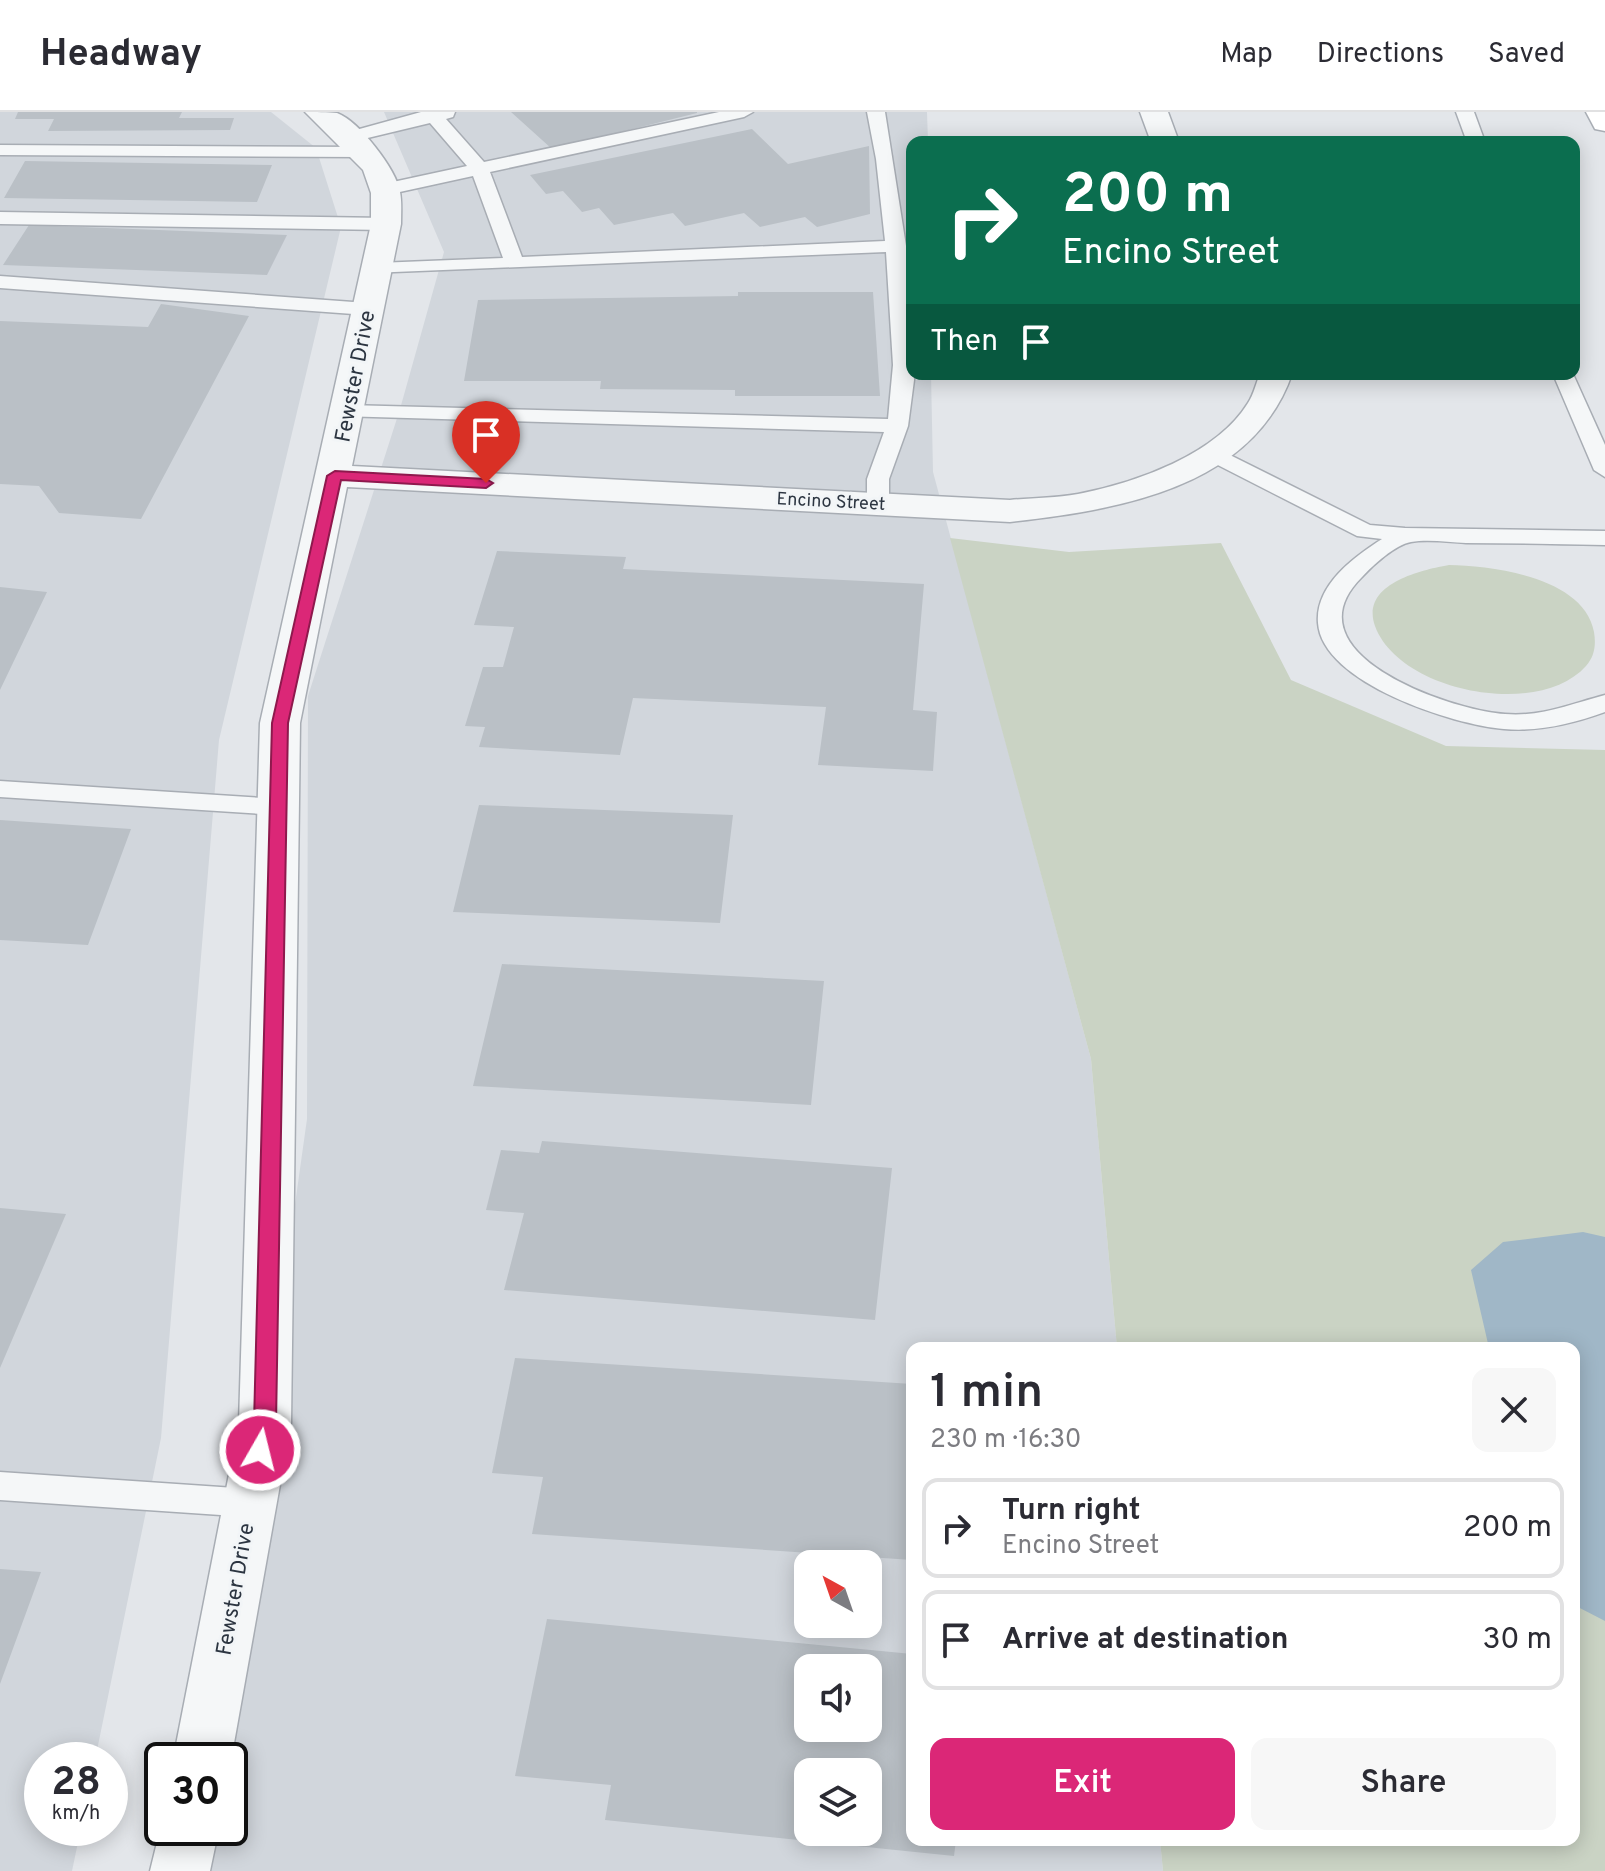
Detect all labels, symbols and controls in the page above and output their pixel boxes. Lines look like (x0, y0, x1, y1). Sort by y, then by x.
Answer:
text: Headway (40, 31, 202, 80)
text: Map (1220, 37, 1273, 73)
text: Directions (1317, 37, 1444, 73)
text: Saved (1488, 37, 1565, 73)
text: 200 m (1062, 162, 1233, 232)
icon: right (930, 168, 1034, 272)
text: Encino Street (1062, 231, 1280, 277)
street label: Fewster Drive (330, 308, 382, 445)
icon: arrive (1014, 320, 1058, 364)
text: Then (930, 324, 998, 361)
pin (452, 401, 520, 483)
icon: arrive (464, 413, 508, 457)
street label: Encino Street (776, 488, 886, 517)
text: 1 min (930, 1364, 1043, 1424)
button: close (1472, 1368, 1556, 1452)
position arrow (218, 1408, 302, 1492)
text: 230 m · 16:30 (930, 1424, 1082, 1457)
text: Turn right (1002, 1493, 1140, 1530)
icon: right (934, 1506, 978, 1550)
text: 200 m (1463, 1510, 1552, 1547)
street label: Fewster Drive (212, 1521, 261, 1658)
text: Encino Street (1002, 1530, 1159, 1563)
north arrow (794, 1550, 882, 1638)
map controls (794, 1550, 882, 1846)
icon: arrive (934, 1618, 978, 1662)
text: Arrive at destination (1002, 1622, 1288, 1659)
text: 30 m (1483, 1622, 1552, 1659)
button: sound (794, 1654, 882, 1742)
button: Exit (930, 1738, 1235, 1830)
button: Share (1251, 1738, 1556, 1830)
speed limit sign: 30 (144, 1742, 248, 1846)
button: layers (794, 1758, 882, 1846)
text: 28 (51, 1759, 101, 1809)
text: km/h (52, 1801, 100, 1827)

